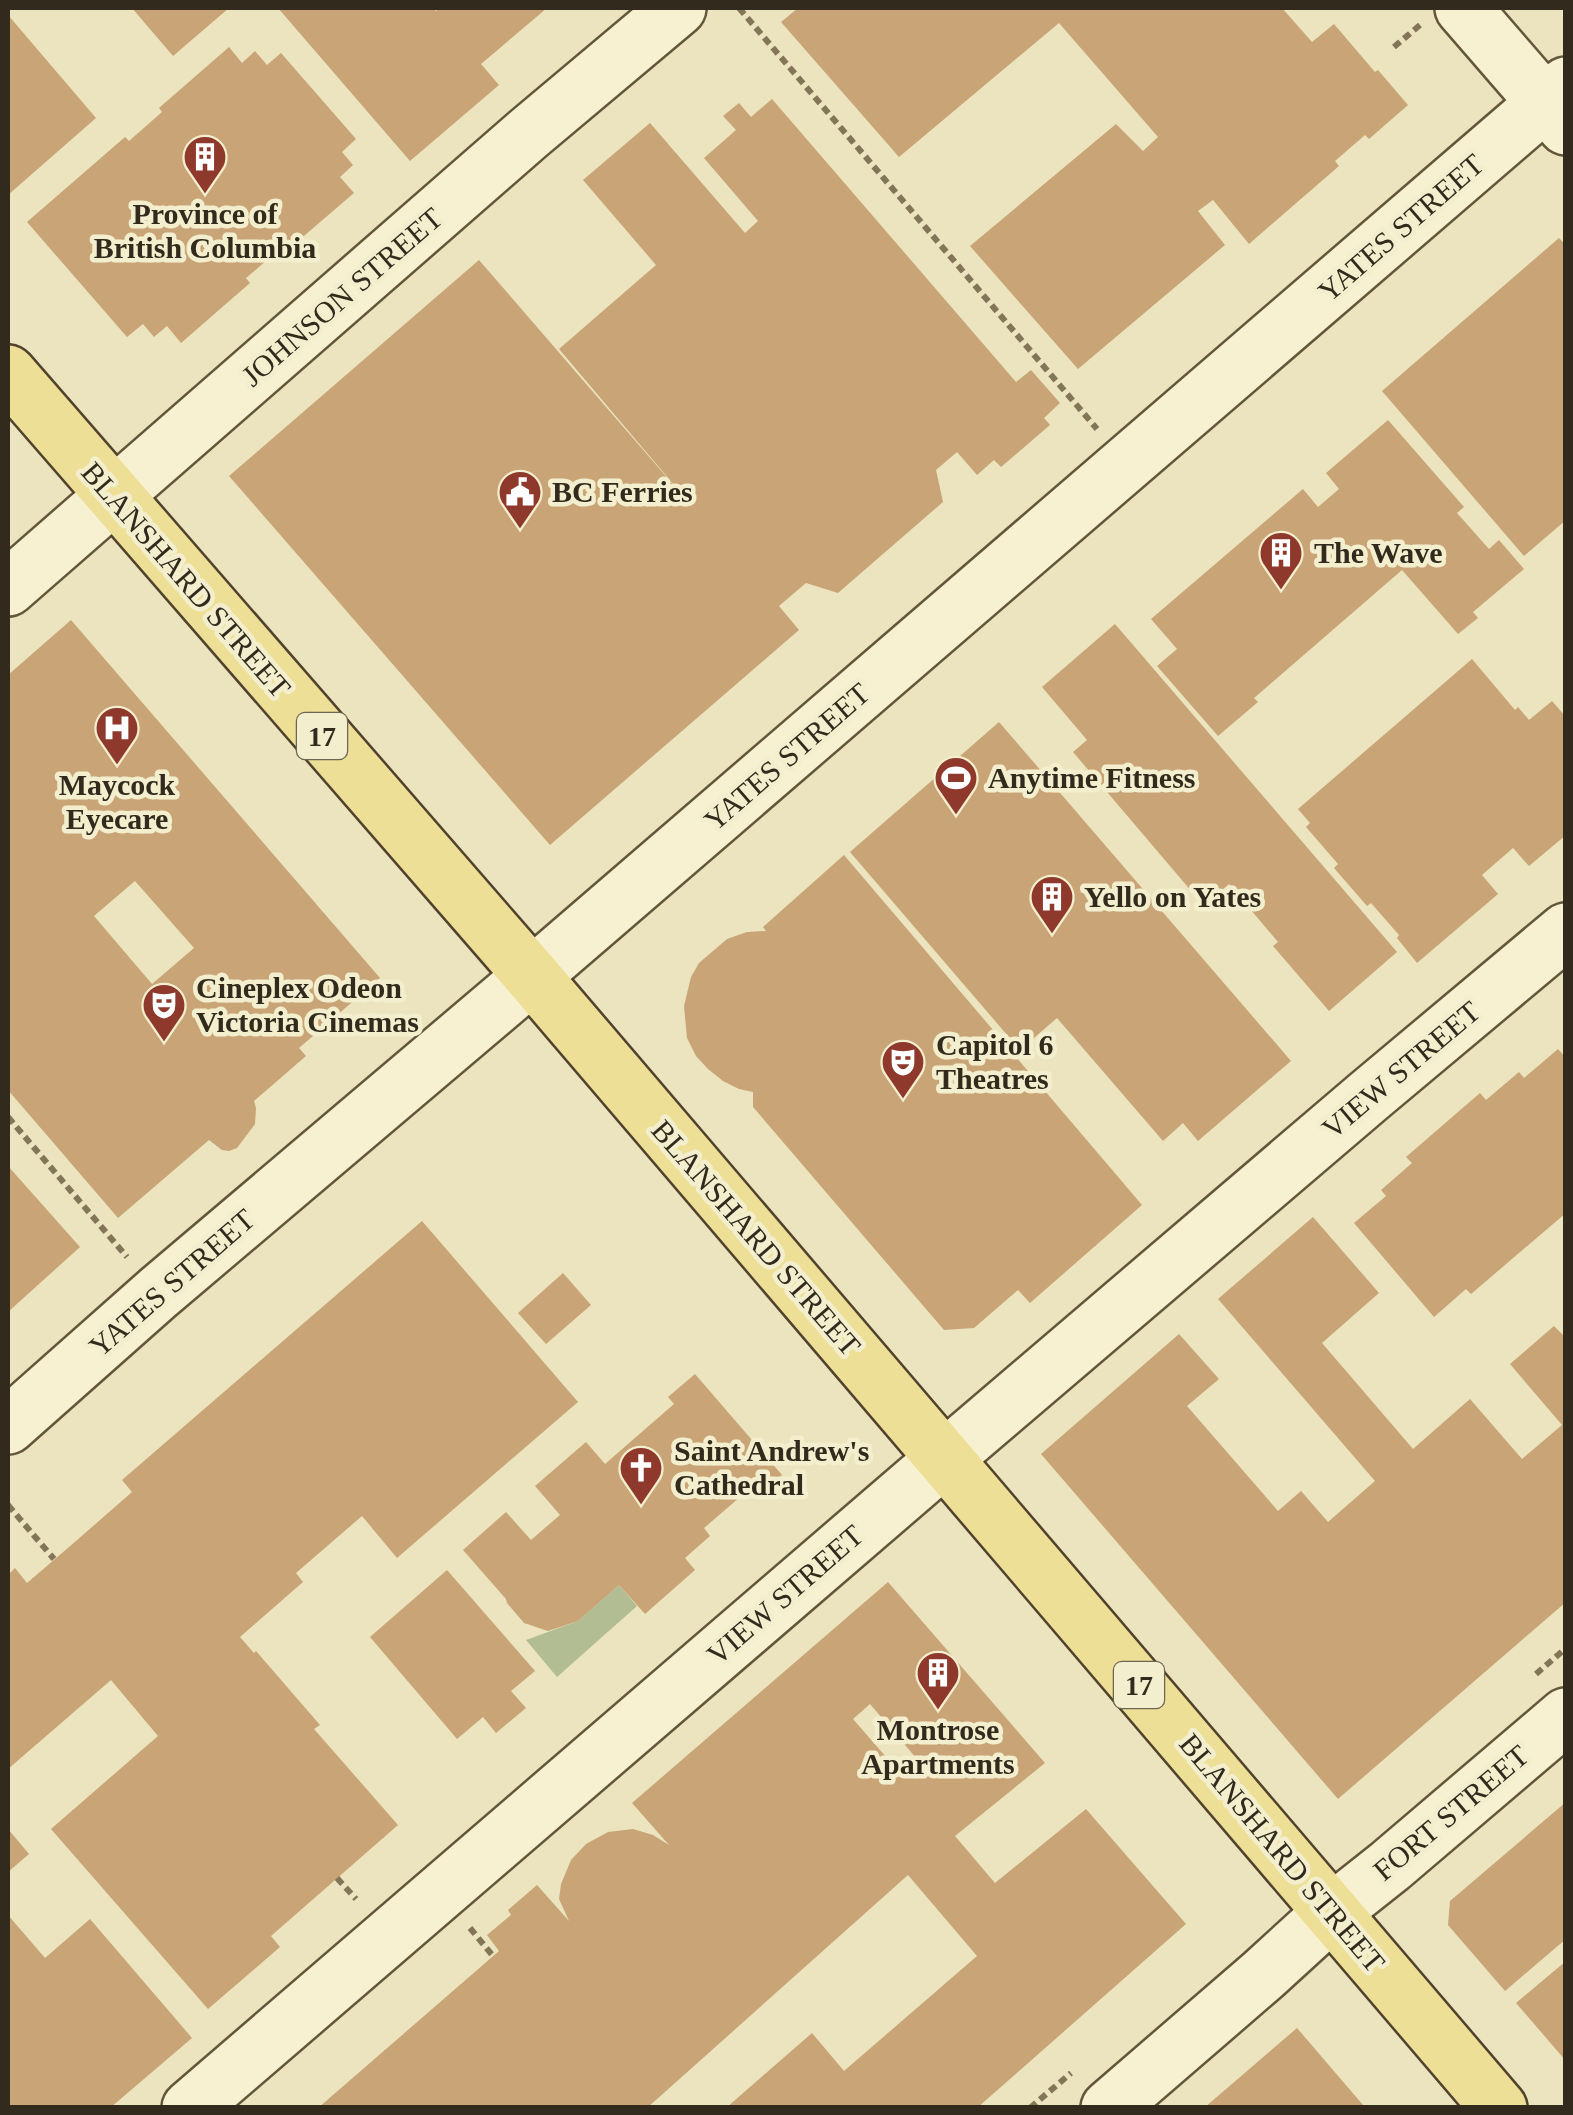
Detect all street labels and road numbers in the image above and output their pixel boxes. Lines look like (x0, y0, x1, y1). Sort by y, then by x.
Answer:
street label: YATES STREET (1312, 147, 1490, 308)
street label: JOHNSON STREET (235, 201, 448, 392)
street label: BLANSHARD STREET (75, 455, 298, 704)
street label: YATES STREET (698, 676, 876, 837)
road number: 17 (297, 713, 347, 759)
street label: VIEW STREET (1315, 994, 1486, 1145)
street label: BLANSHARD STREET (645, 1113, 868, 1362)
street label: YATES STREET (83, 1202, 261, 1363)
street label: VIEW STREET (700, 1518, 869, 1671)
road number: 17 (1114, 1662, 1164, 1708)
street label: BLANSHARD STREET (1173, 1727, 1392, 1979)
street label: FORT STREET (1367, 1738, 1535, 1887)

